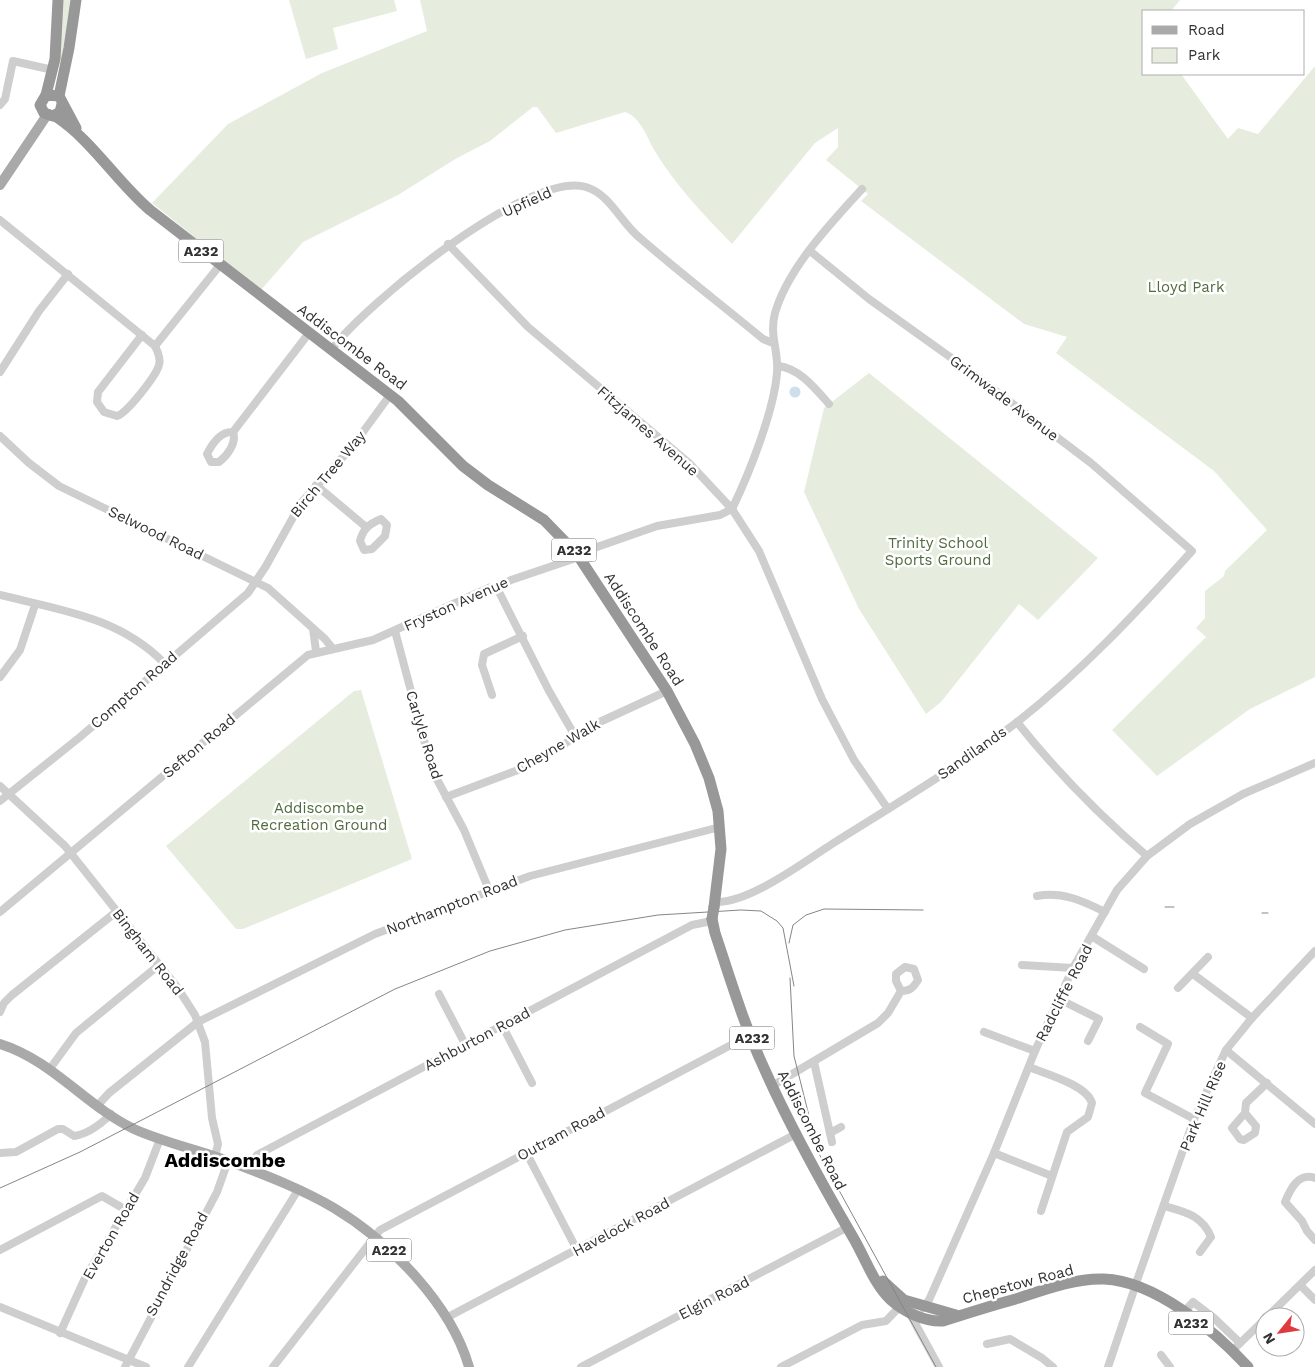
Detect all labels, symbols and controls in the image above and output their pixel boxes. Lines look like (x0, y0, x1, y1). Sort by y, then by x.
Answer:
legend (1142, 10, 1305, 75)
text: Road (1188, 21, 1225, 39)
text: Park (1188, 46, 1221, 64)
street label: Upfield (499, 183, 555, 221)
road number: A232 (178, 240, 224, 262)
park label: Lloyd Park (1148, 278, 1225, 296)
street label: Addiscombe Road (294, 300, 410, 394)
street label: Grimwade Avenue (946, 351, 1062, 445)
street label: Fitzjames Avenue (594, 382, 702, 480)
street label: Birch Tree Way (287, 427, 370, 521)
street label: Selwood Road (105, 502, 207, 564)
park label: Trinity School Sports Ground (885, 534, 991, 569)
road number: A232 (552, 538, 596, 562)
street label: Addiscombe Road (601, 569, 687, 689)
street label: Fryston Avenue (401, 573, 511, 635)
street label: Compton Road (87, 647, 181, 733)
street label: Carlyle Road (402, 688, 446, 782)
street label: Sefton Road (159, 710, 239, 782)
street label: Cheyne Walk (513, 715, 603, 777)
street label: Sandilands (934, 723, 1010, 783)
park label: Addiscombe Recreation Ground (251, 799, 387, 834)
street label: Northampton Road (384, 872, 520, 938)
street label: Bingham Road (109, 905, 187, 999)
street label: Radcliffe Road (1032, 941, 1096, 1045)
street label: Ashburton Road (421, 1003, 533, 1075)
road number: A232 (730, 1026, 774, 1050)
street label: Park Hill Rise (1176, 1058, 1230, 1154)
street label: Addiscombe Road (774, 1067, 850, 1193)
street label: Outram Road (514, 1103, 608, 1165)
district label: Addiscombe (164, 1148, 286, 1172)
street label: Everton Road (79, 1189, 143, 1283)
street label: Havelock Road (569, 1194, 673, 1260)
street label: Sundridge Road (142, 1209, 212, 1319)
road number: A222 (366, 1238, 412, 1262)
street label: Chepstow Road (960, 1260, 1076, 1308)
street label: Elgin Road (676, 1272, 752, 1324)
north arrow (1255, 1307, 1305, 1357)
road number: A232 (1168, 1312, 1214, 1335)
text: N (1259, 1330, 1278, 1347)

